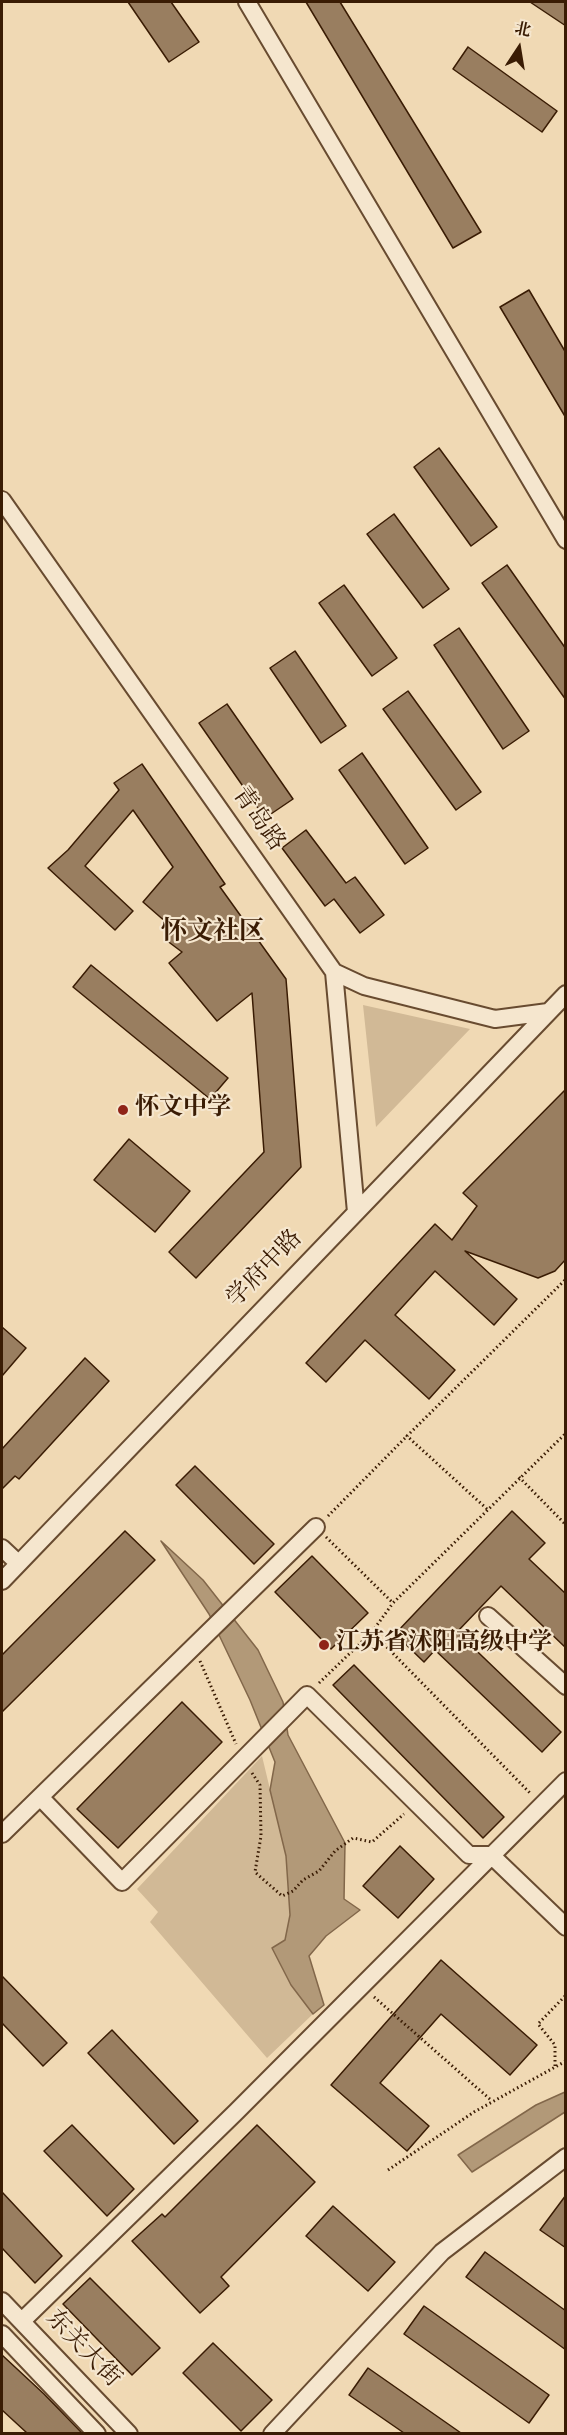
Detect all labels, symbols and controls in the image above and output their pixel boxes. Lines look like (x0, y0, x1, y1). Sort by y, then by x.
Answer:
north arrow (489, 18, 549, 78)
text: 北 (513, 18, 533, 43)
street label: 青岛路 (225, 782, 289, 858)
district label: 怀文社区 (161, 918, 265, 950)
place label: 怀文中学 (135, 1096, 231, 1124)
marker: 怀文中学 (116, 1103, 130, 1117)
street label: 学府中路 (222, 1225, 310, 1315)
place label: 江苏省沭阳高级中学 (336, 1631, 552, 1659)
marker: 江苏省沭阳高级中学 (317, 1638, 331, 1652)
street label: 东关大街 (38, 2305, 126, 2395)

